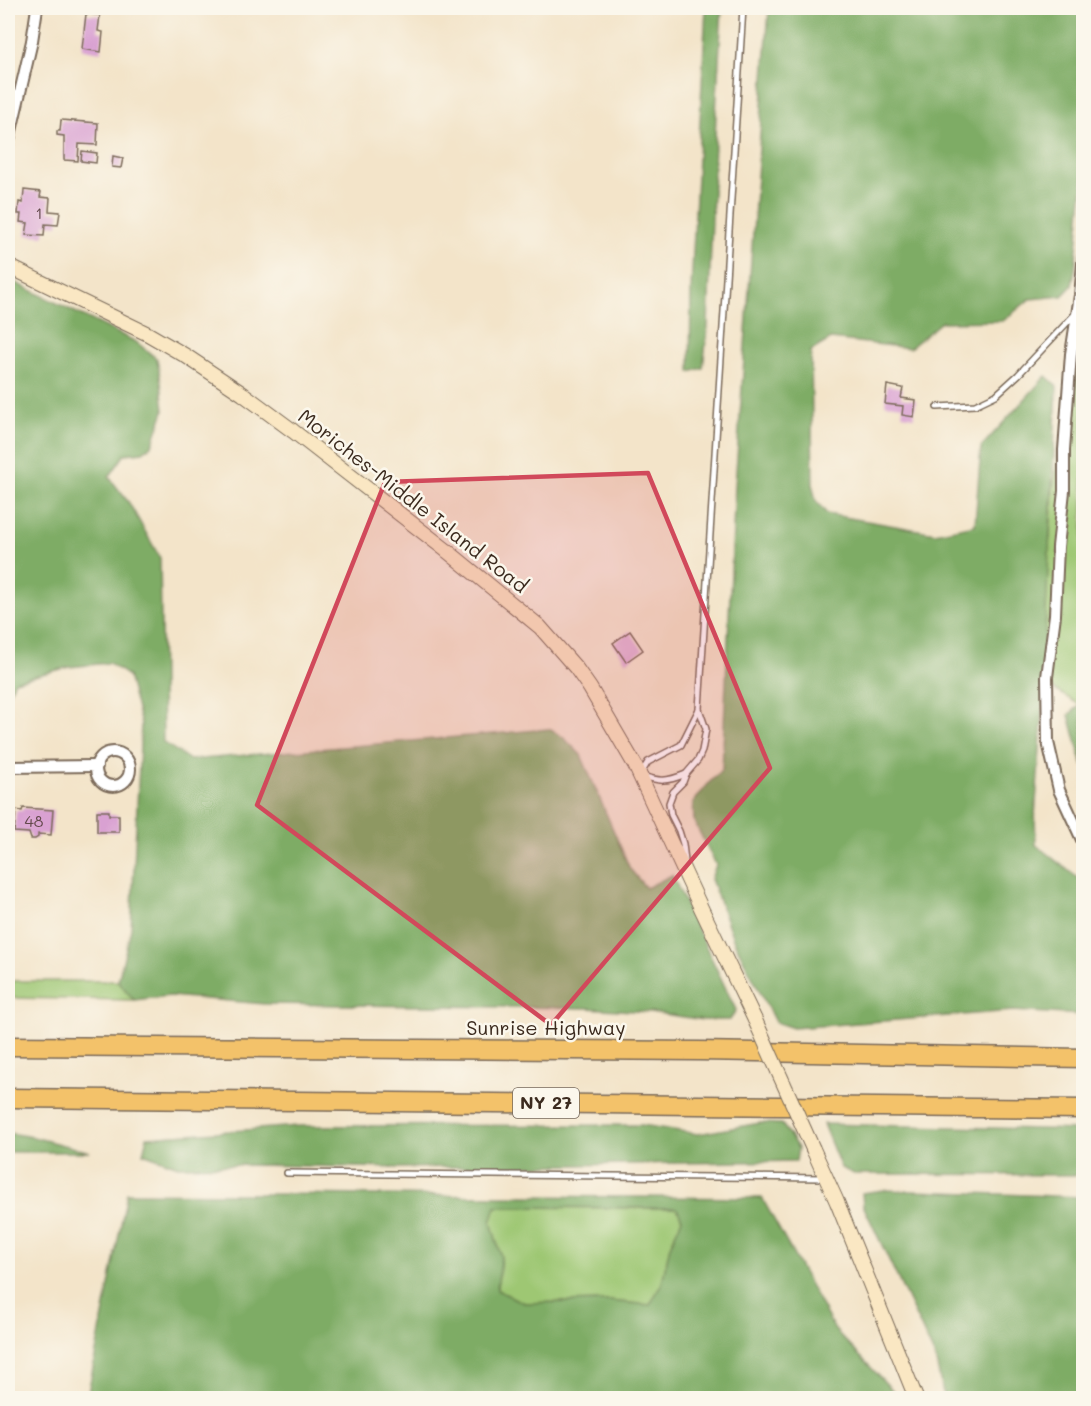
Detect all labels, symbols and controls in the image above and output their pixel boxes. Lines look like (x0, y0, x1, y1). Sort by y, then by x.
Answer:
house number: 1 (35, 202, 43, 223)
street label: Moriches-Middle Island Road (293, 402, 534, 598)
house number: 48 (24, 810, 44, 831)
street label: Sunrise Highway (466, 1014, 626, 1040)
road number: NY 27 (513, 1088, 579, 1118)

